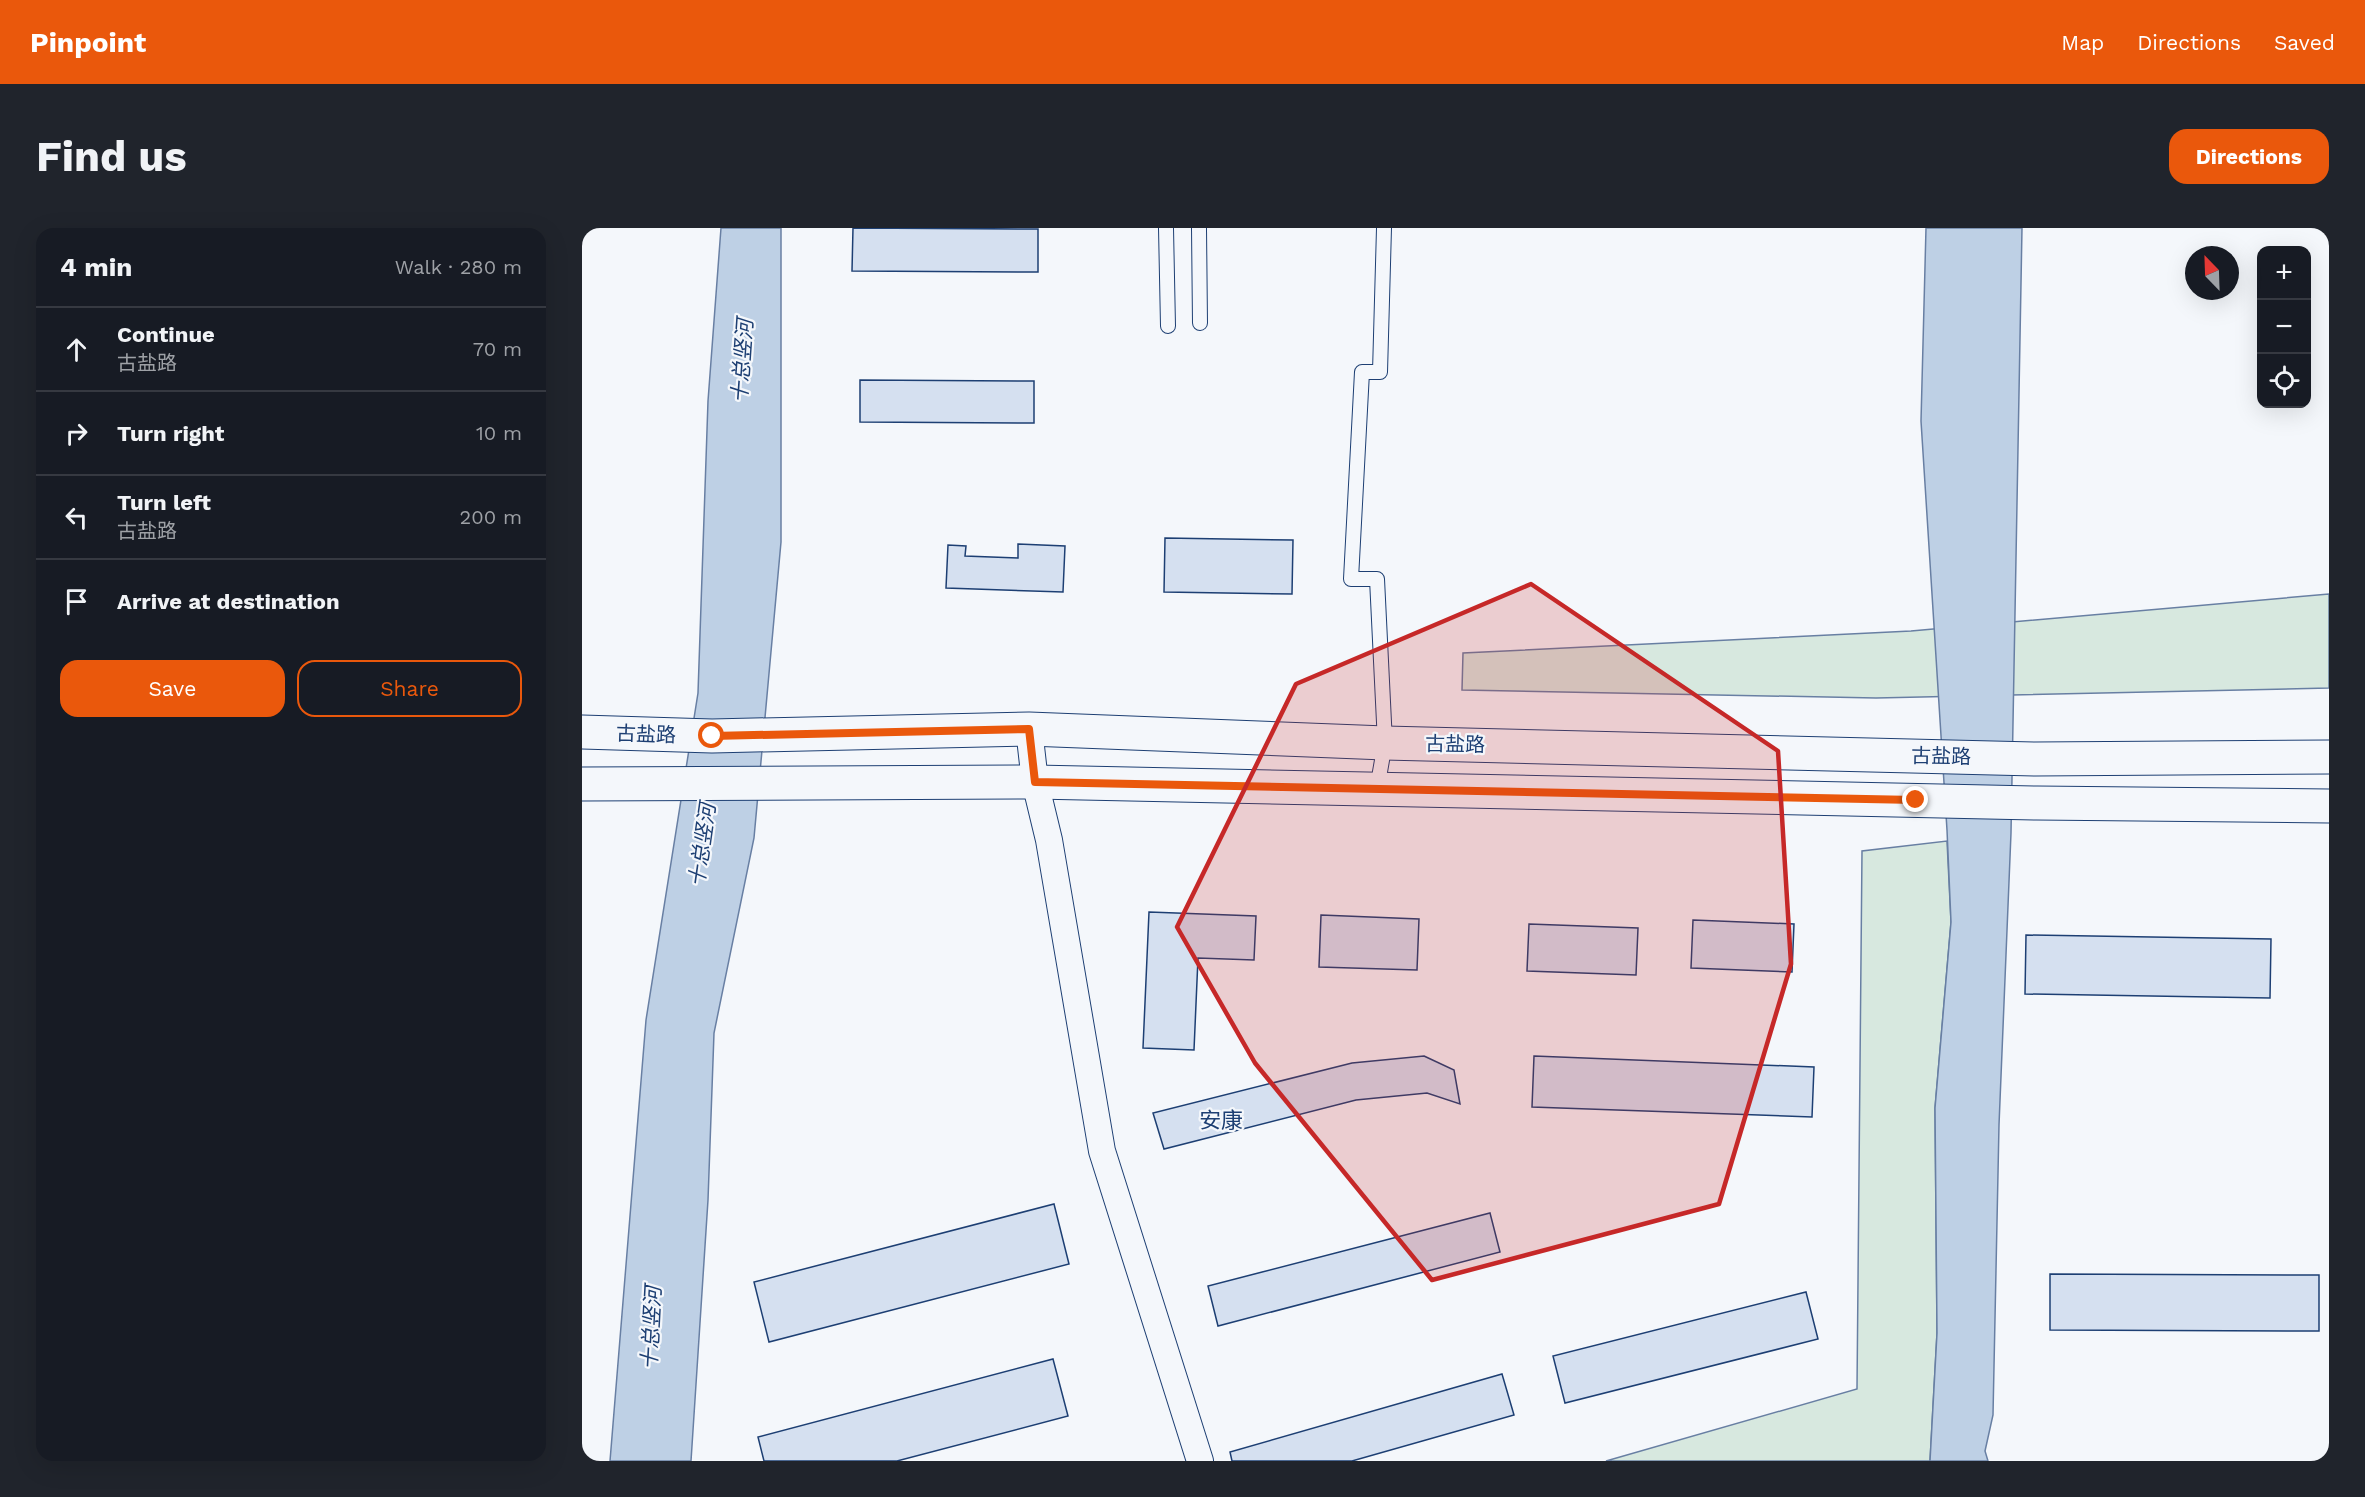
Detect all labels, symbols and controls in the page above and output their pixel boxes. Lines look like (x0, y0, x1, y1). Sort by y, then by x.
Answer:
text: Pinpoint (30, 26, 146, 59)
text: Map (2061, 30, 2104, 55)
text: Directions (2137, 30, 2241, 55)
text: Saved (2274, 30, 2335, 55)
button: Directions (2169, 129, 2329, 184)
text: Find us (36, 132, 187, 181)
north arrow (2185, 246, 2239, 300)
map controls (2257, 246, 2311, 408)
button: + (2257, 246, 2311, 300)
text: 4 min (60, 252, 132, 282)
text: Walk · 280 m (395, 255, 522, 279)
button: − (2257, 300, 2311, 354)
water label: 十总竖河 (727, 314, 758, 404)
text: Continue (117, 322, 215, 347)
icon: ahead (60, 333, 93, 366)
text: 70 m (473, 337, 522, 361)
text: 古盐路 (117, 351, 177, 375)
button: locate (2257, 354, 2311, 408)
icon: right (60, 417, 93, 450)
text: Turn right (117, 421, 224, 446)
text: 10 m (476, 421, 522, 445)
text: Turn left (117, 490, 211, 515)
icon: left (60, 501, 93, 534)
text: 200 m (460, 505, 522, 529)
text: 古盐路 (117, 519, 177, 543)
icon: arrive (60, 585, 93, 618)
text: Arrive at destination (117, 589, 340, 614)
button: Save (60, 660, 285, 717)
button: Share (297, 660, 522, 717)
street label: 古盐路 (616, 721, 676, 747)
route start (698, 722, 724, 748)
street label: 古盐路 (1425, 731, 1485, 757)
street label: 古盐路 (1911, 743, 1971, 769)
route end (1902, 786, 1928, 812)
water label: 十总竖河 (684, 798, 721, 888)
district label: 安康 (1199, 1108, 1243, 1133)
water label: 十总竖河 (636, 1281, 666, 1371)

